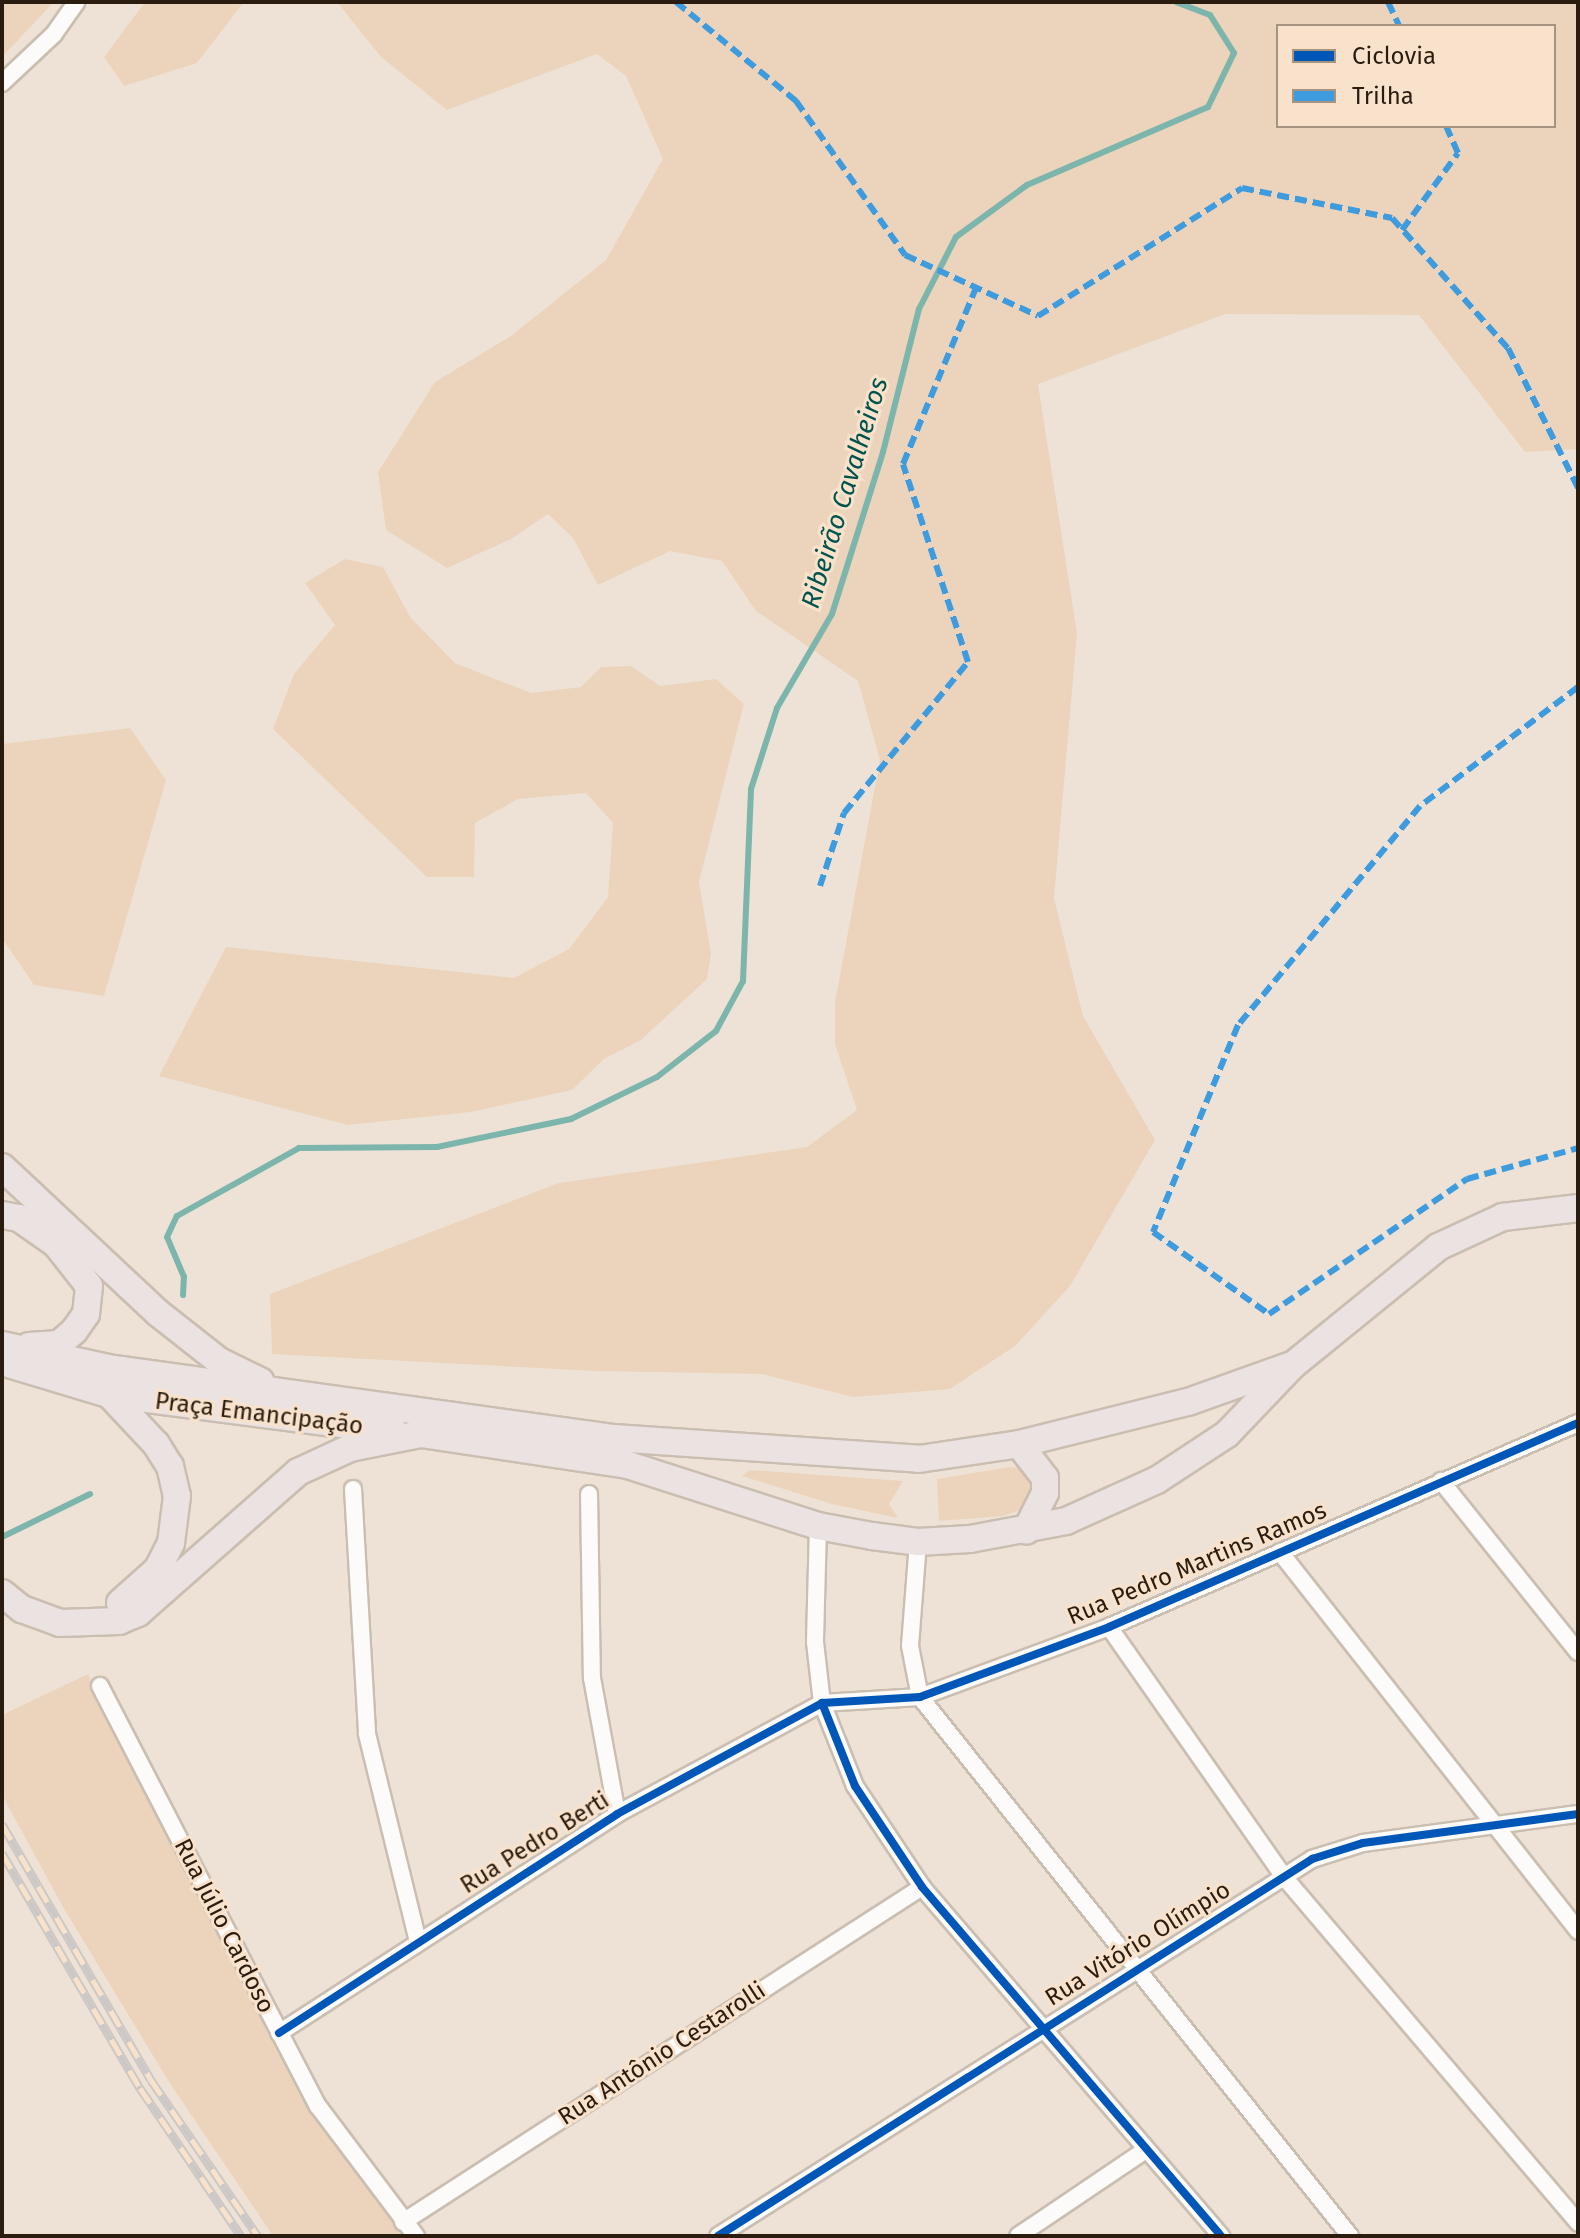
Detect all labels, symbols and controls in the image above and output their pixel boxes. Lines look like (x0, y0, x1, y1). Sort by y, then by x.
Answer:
legend (1276, 24, 1556, 128)
text: Ciclovia (1352, 42, 1436, 70)
text: Trilha (1352, 82, 1414, 110)
water label: Ribeirão Cavalheiros (795, 374, 895, 612)
street label: Praça Emancipação (153, 1387, 365, 1441)
street label: Rua Pedro Martins Ramos (1063, 1496, 1331, 1632)
street label: Rua Pedro Berti (455, 1786, 615, 1900)
street label: Rua Júlio Cardoso (168, 1834, 280, 2018)
street label: Rua Vitório Olímpio (1040, 1875, 1236, 2013)
street label: Rua Antônio Cestarolli (553, 1976, 771, 2132)

